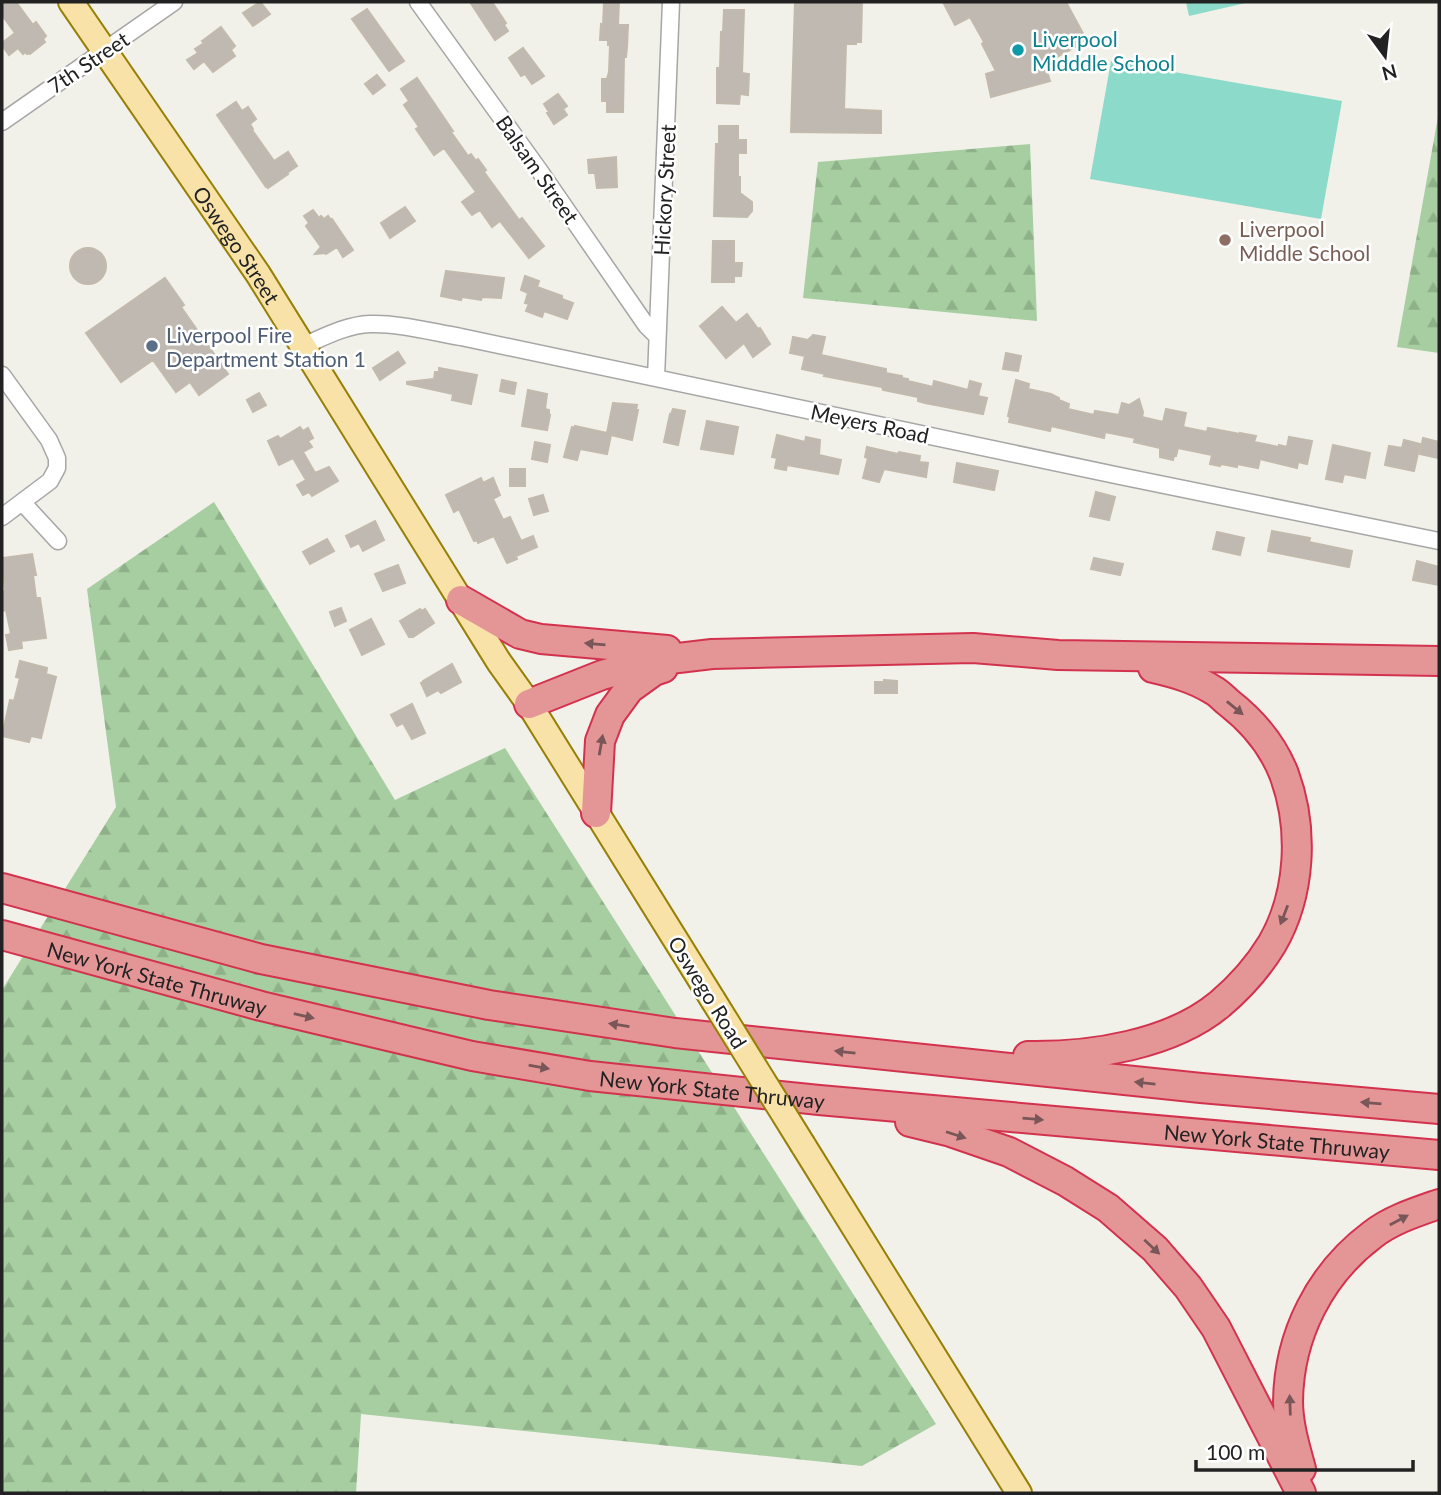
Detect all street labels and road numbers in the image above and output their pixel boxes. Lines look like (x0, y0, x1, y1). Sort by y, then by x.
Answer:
street label: 7th Street (43, 26, 134, 98)
street label: Balsam Street (492, 110, 585, 228)
street label: Hickory Street (648, 123, 680, 256)
street label: Oswego Street (189, 181, 286, 308)
street label: Meyers Road (809, 398, 931, 448)
street label: Oswego Road (664, 931, 752, 1053)
street label: New York State Thruway (45, 936, 270, 1020)
street label: New York State Thruway (598, 1065, 826, 1113)
street label: New York State Thruway (1163, 1118, 1391, 1163)

